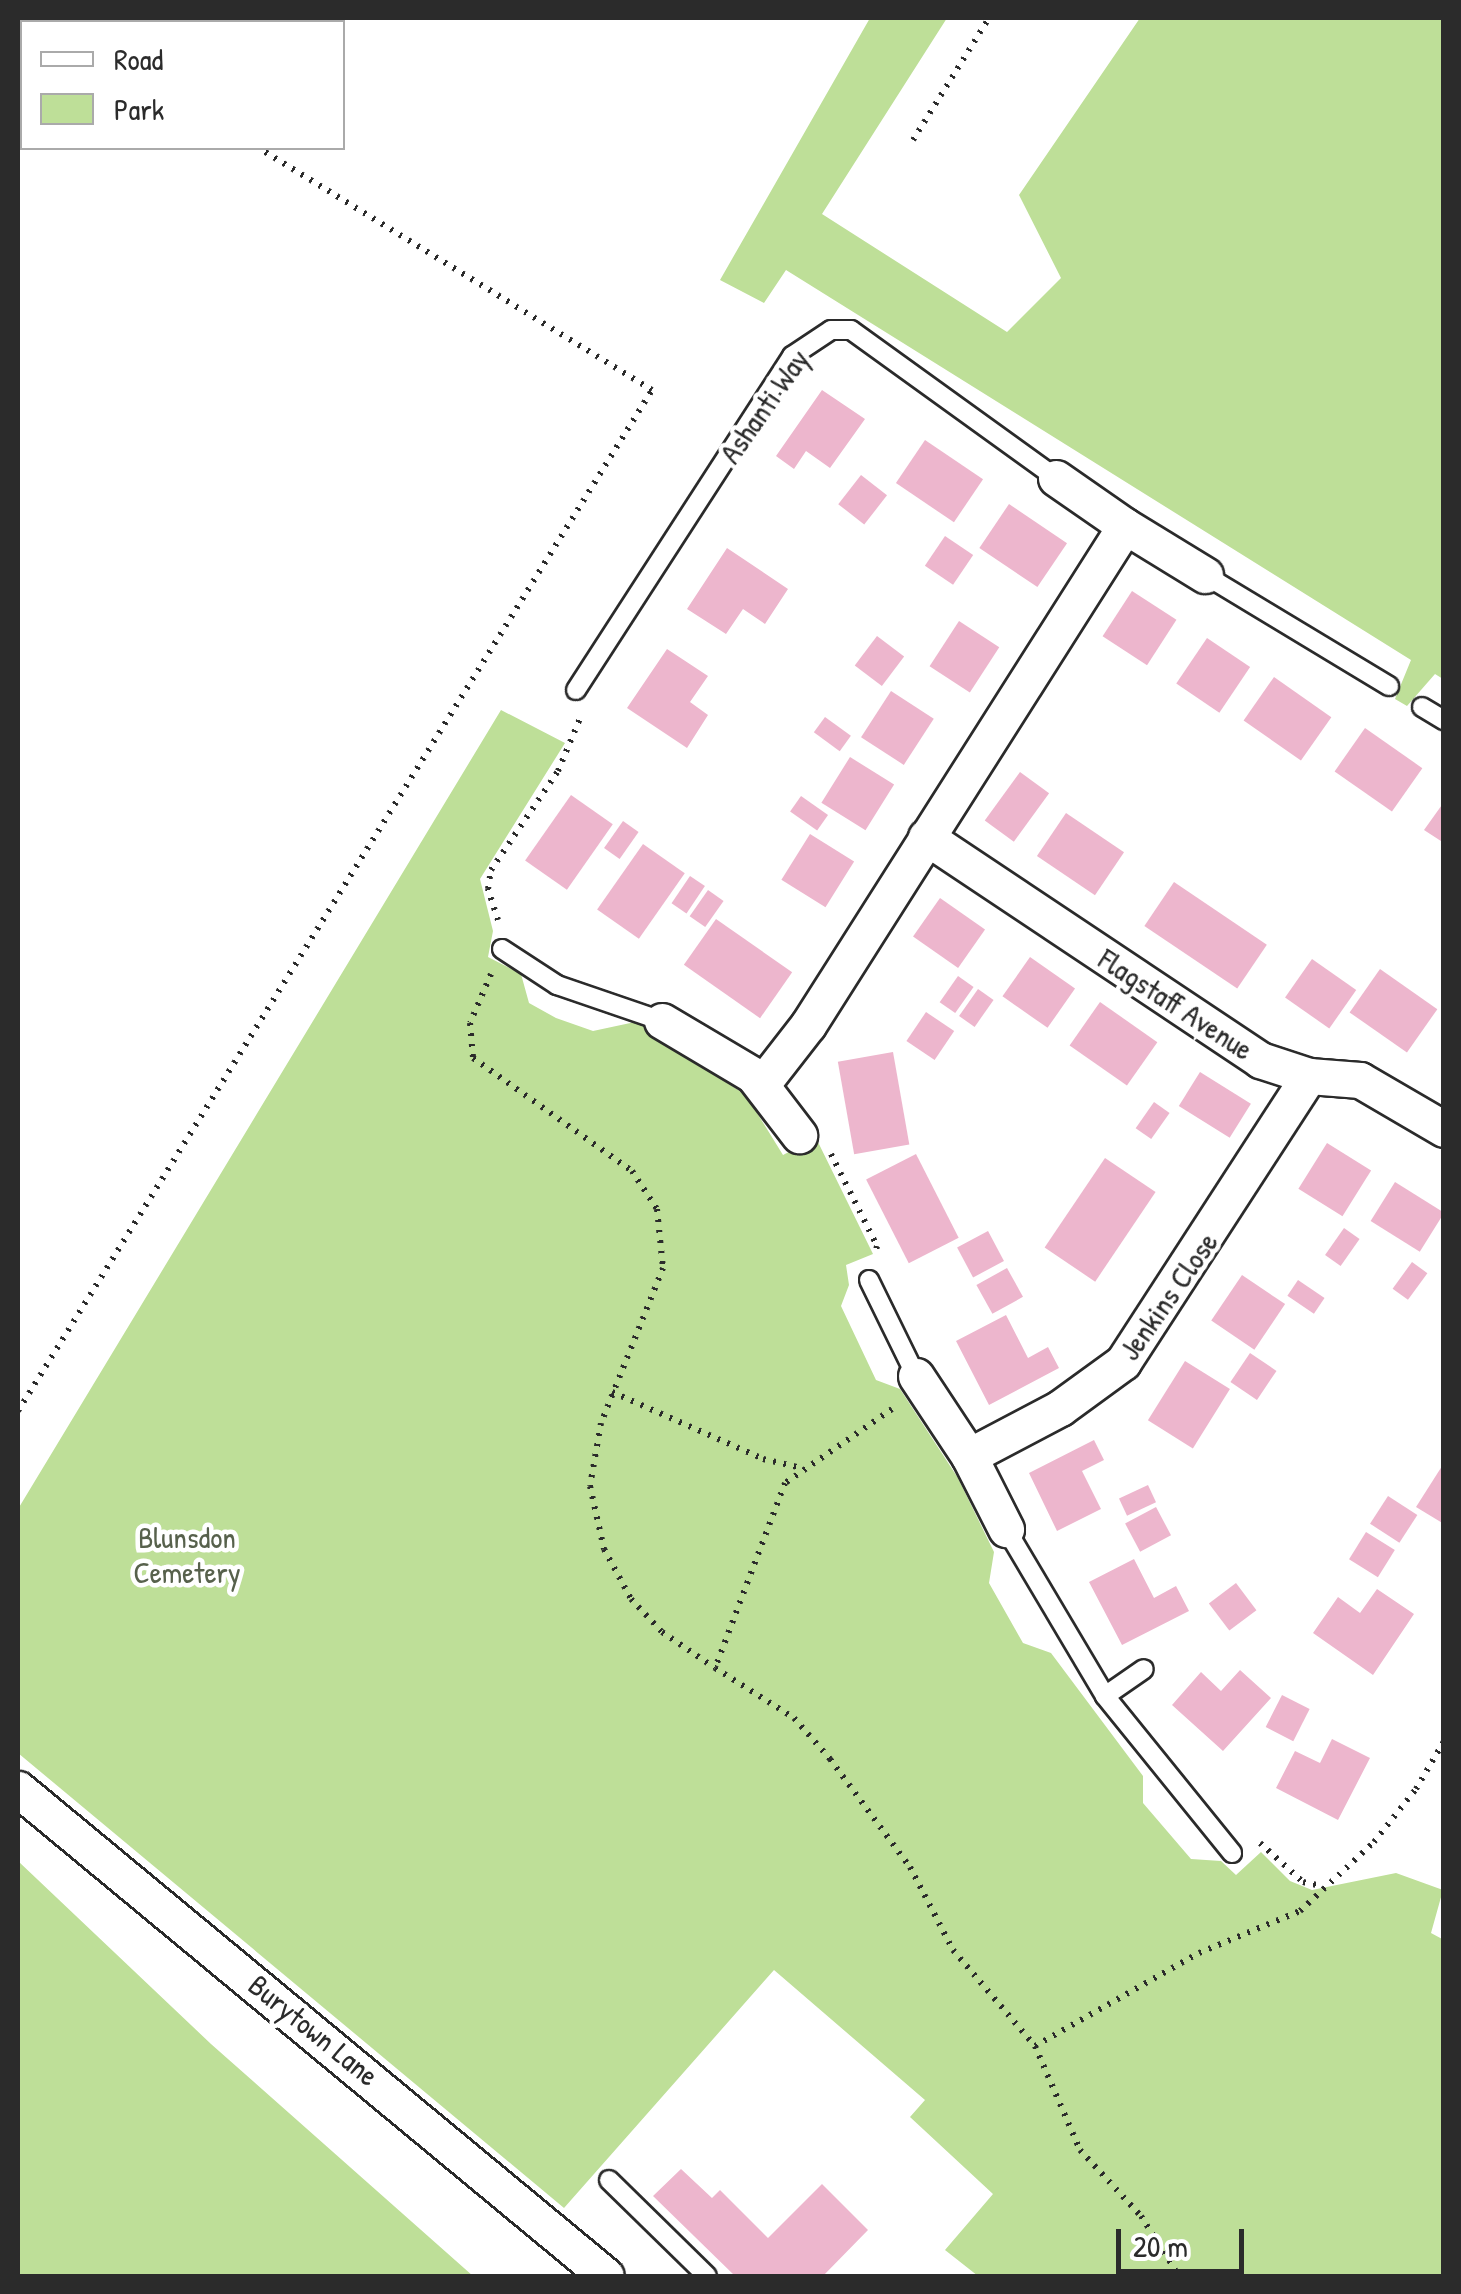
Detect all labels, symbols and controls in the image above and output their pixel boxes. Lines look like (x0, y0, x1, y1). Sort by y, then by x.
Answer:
legend (20, 20, 345, 150)
text: Road (114, 39, 163, 79)
text: Park (114, 89, 164, 129)
street label: Ashanti Way (712, 342, 816, 470)
street label: Flagstaff Avenue (1092, 941, 1260, 1067)
street label: Jenkins Close (1111, 1225, 1225, 1367)
park label: Blunsdon Cemetery (133, 1519, 241, 1590)
street label: Burytown Lane (242, 1967, 386, 2093)
scale bar (1121, 2209, 1248, 2271)
text: 20 m (1133, 2226, 1188, 2266)

